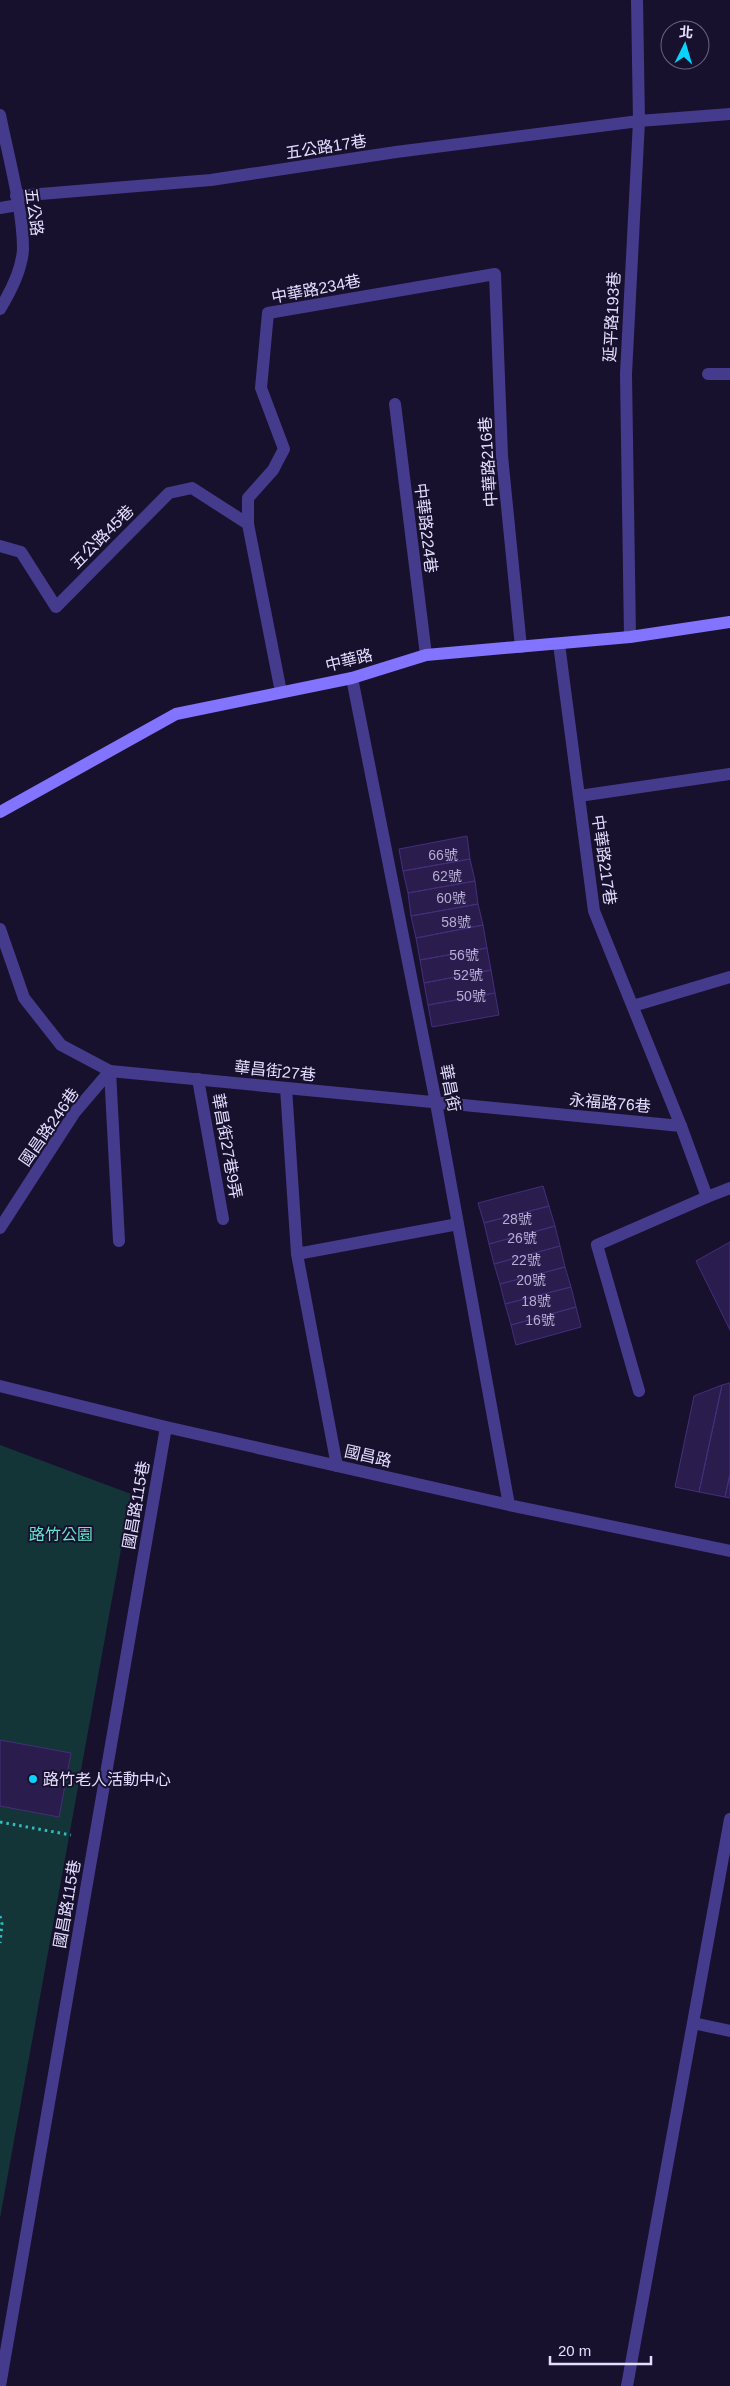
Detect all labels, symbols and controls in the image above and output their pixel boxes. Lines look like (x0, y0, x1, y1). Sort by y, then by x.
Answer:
north arrow (660, 20, 710, 70)
text: 北 (678, 23, 694, 41)
street label: 五公路17巷 (284, 132, 368, 162)
street label: 五公路 (22, 187, 46, 237)
street label: 延平路193巷 (601, 271, 623, 363)
street label: 中華路234巷 (270, 272, 362, 306)
street label: 中華路216巷 (476, 416, 500, 508)
street label: 中華路224巷 (412, 482, 440, 574)
street label: 五公路45巷 (67, 502, 137, 572)
street label: 中華路 (324, 646, 374, 674)
street label: 中華路217巷 (589, 814, 619, 906)
house number: 66號 (428, 847, 458, 863)
house number: 62號 (432, 868, 462, 884)
house number: 60號 (436, 890, 466, 906)
house number: 58號 (441, 914, 471, 930)
house number: 56號 (449, 947, 479, 963)
house number: 52號 (453, 967, 483, 983)
house number: 50號 (456, 988, 486, 1004)
street label: 華昌街27巷 (233, 1058, 317, 1084)
street label: 華昌街 (437, 1063, 463, 1113)
street label: 國昌路246巷 (16, 1085, 82, 1169)
street label: 永福路76巷 (569, 1091, 651, 1115)
street label: 華昌街27巷9弄 (209, 1092, 245, 1200)
house number: 28號 (502, 1211, 532, 1227)
house number: 26號 (507, 1230, 537, 1246)
house number: 22號 (511, 1252, 541, 1268)
house number: 20號 (516, 1272, 546, 1288)
house number: 18號 (521, 1293, 551, 1309)
house number: 16號 (525, 1312, 555, 1328)
street label: 國昌路 (343, 1442, 393, 1470)
street label: 國昌路115巷 (120, 1459, 152, 1551)
park label: 路竹公園 (29, 1526, 93, 1543)
place label: 路竹老人活動中心 (43, 1771, 171, 1788)
marker: 路竹老人活動中心 (27, 1773, 39, 1785)
street label: 國昌路115巷 (51, 1858, 83, 1950)
scale bar (550, 2334, 651, 2366)
text: 20 m (558, 2342, 591, 2359)

